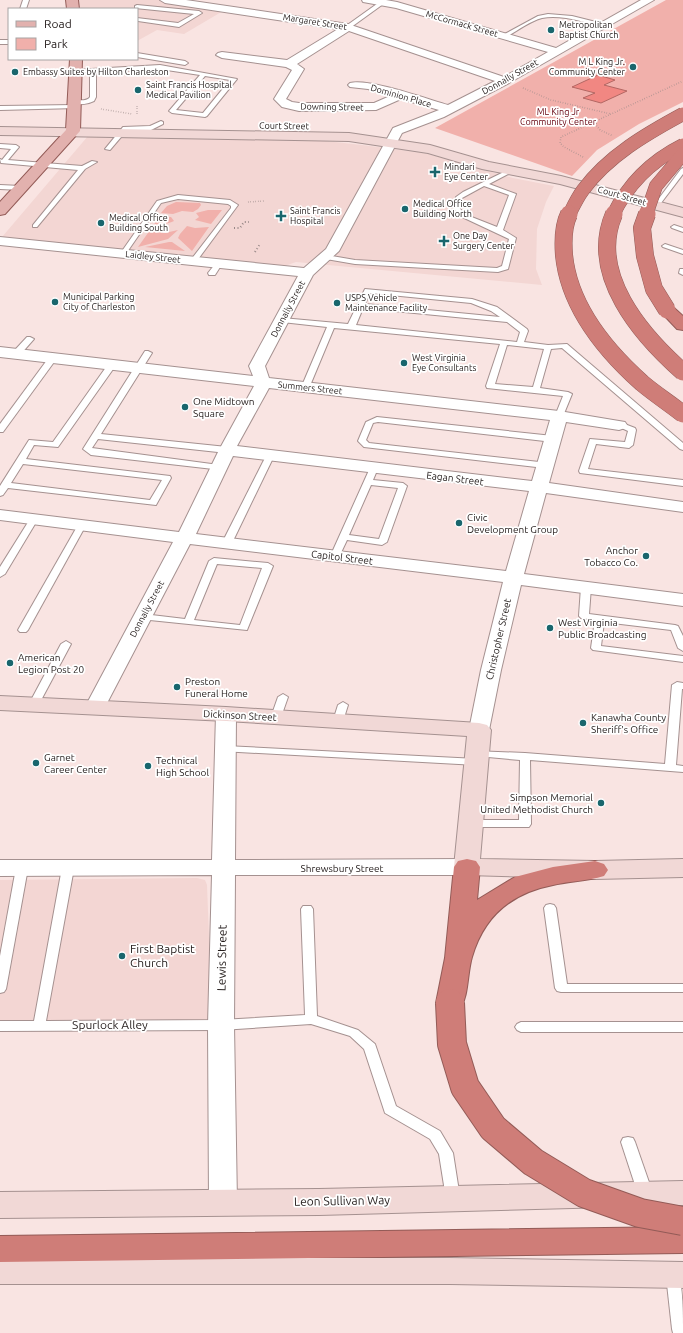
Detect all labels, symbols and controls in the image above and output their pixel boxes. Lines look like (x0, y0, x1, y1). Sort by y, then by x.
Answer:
legend (8, 8, 138, 60)
street label: McCormack Street (425, 9, 500, 39)
street label: Margaret Street (282, 12, 348, 32)
text: Road (44, 17, 72, 30)
place label: Metropolitan Baptist Church (559, 20, 618, 40)
marker: Metropolitan Baptist Church (546, 25, 556, 35)
text: Park (44, 37, 68, 50)
street label: Donnally Street (480, 57, 540, 97)
place label: M L King Jr. Community Center (549, 57, 626, 77)
marker: M L King Jr. Community Center (628, 62, 638, 72)
marker: Embassy Suites by Hilton Charleston (10, 67, 20, 77)
place label: Embassy Suites by Hilton Charleston (23, 67, 169, 77)
place label: Saint Francis Hospital Medical Pavilion (146, 80, 232, 100)
street label: Dominion Place (369, 83, 433, 109)
marker: Saint Francis Hospital Medical Pavilion (133, 85, 143, 95)
street label: Downing Street (300, 101, 364, 113)
park label: ML King Jr Community Center (520, 107, 597, 127)
street label: Court Street (259, 121, 310, 131)
place label: Mindari Eye Center (444, 162, 488, 182)
marker: Mindari Eye Center (429, 166, 441, 178)
street label: Court Street (597, 184, 648, 208)
place label: Medical Office Building North (413, 199, 472, 219)
marker: Medical Office Building North (400, 204, 410, 214)
place label: Saint Francis Hospital (290, 206, 340, 226)
marker: Saint Francis Hospital (275, 210, 287, 222)
place label: Medical Office Building South (109, 213, 168, 233)
marker: Medical Office Building South (96, 218, 106, 228)
place label: One Day Surgery Center (453, 231, 515, 251)
marker: One Day Surgery Center (438, 235, 450, 247)
street label: Laidley Street (125, 249, 182, 265)
street label: Donnally Street (269, 279, 307, 339)
place label: Municipal Parking City of Charleston (63, 292, 135, 312)
place label: USPS Vehicle Maintenance Facility (345, 293, 428, 313)
marker: Municipal Parking City of Charleston (50, 297, 60, 307)
marker: USPS Vehicle Maintenance Facility (332, 298, 342, 308)
place label: West Virginia Eye Consultants (412, 353, 476, 373)
marker: West Virginia Eye Consultants (399, 358, 409, 368)
street label: Summers Street (277, 380, 343, 396)
place label: One Midtown Square (193, 396, 254, 419)
marker: One Midtown Square (180, 402, 190, 412)
street label: Eagan Street (426, 470, 484, 487)
place label: Civic Development Group (467, 512, 558, 535)
marker: Civic Development Group (454, 518, 464, 528)
place label: Anchor Tobacco Co. (584, 545, 638, 568)
street label: Capitol Street (310, 548, 374, 567)
marker: Anchor Tobacco Co. (641, 551, 651, 561)
street label: Donnally Street (128, 579, 166, 639)
street label: Christopher Street (484, 597, 513, 681)
place label: West Virginia Public Broadcasting (558, 617, 646, 640)
marker: West Virginia Public Broadcasting (545, 623, 555, 633)
place label: American Legion Post 20 (18, 652, 85, 675)
marker: American Legion Post 20 (5, 658, 15, 668)
place label: Preston Funeral Home (185, 676, 248, 699)
marker: Preston Funeral Home (172, 682, 182, 692)
street label: Dickinson Street (203, 708, 277, 723)
place label: Kanawha County Sheriff's Office (591, 712, 666, 735)
marker: Kanawha County Sheriff's Office (578, 718, 588, 728)
place label: Garnet Career Center (44, 752, 107, 775)
place label: Technical High School (156, 755, 209, 778)
marker: Garnet Career Center (31, 758, 41, 768)
marker: Technical High School (143, 761, 153, 771)
place label: Simpson Memorial United Methodist Church (480, 792, 593, 815)
marker: Simpson Memorial United Methodist Church (596, 798, 606, 808)
street label: Shrewsbury Street (301, 863, 384, 874)
street label: Lewis Street (214, 924, 229, 991)
place label: First Baptist Church (130, 942, 195, 969)
marker: First Baptist Church (117, 951, 127, 961)
street label: Spurlock Alley (72, 1018, 148, 1031)
street label: Leon Sullivan Way (294, 1193, 390, 1208)

